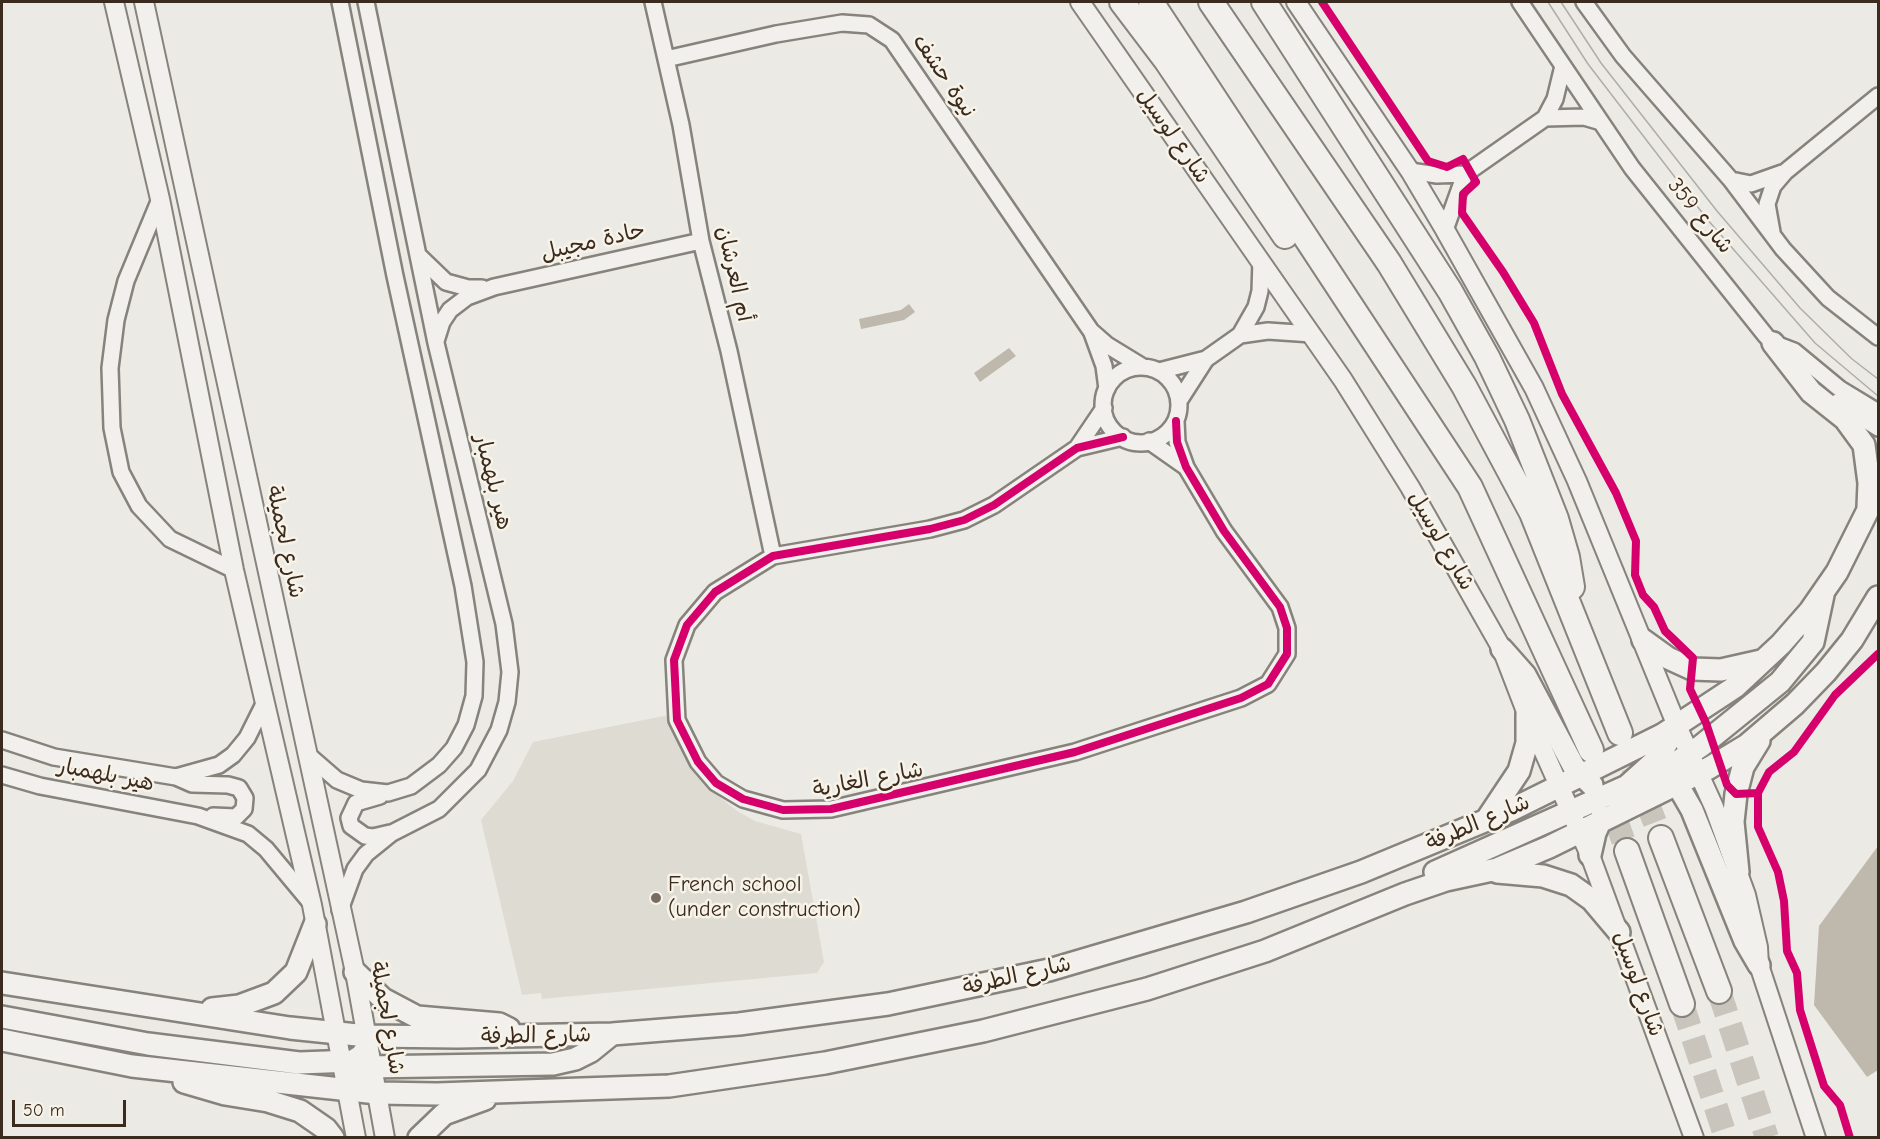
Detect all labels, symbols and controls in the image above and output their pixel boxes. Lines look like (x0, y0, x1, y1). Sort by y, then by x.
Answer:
street label: نيوة حشف (907, 29, 981, 123)
street label: شارع لوسيل (1131, 83, 1215, 189)
street label: شارع 359 (1662, 173, 1738, 259)
street label: حادة مجيبل (538, 217, 648, 267)
street label: أم العرشان (710, 224, 758, 324)
street label: هير بلهمبار (468, 431, 518, 533)
street label: شارع لجميلة (260, 483, 310, 601)
street label: شارع لوسيل (1402, 487, 1480, 595)
street label: هير بلهمبار (56, 753, 156, 797)
street label: شارع الغارية (811, 756, 925, 804)
street label: شارع الطرفة (1422, 789, 1534, 857)
place label: French school (under construction) (668, 872, 861, 924)
marker: French school (under construction) (649, 891, 663, 905)
street label: شارع لوسيل (1607, 928, 1669, 1040)
street label: شارع الطرفة (960, 951, 1074, 1001)
street label: شارع لجميلة (364, 959, 410, 1077)
street label: شارع الطرفة (481, 1022, 591, 1050)
scale bar (15, 1088, 129, 1126)
text: 50 m (23, 1100, 65, 1121)

